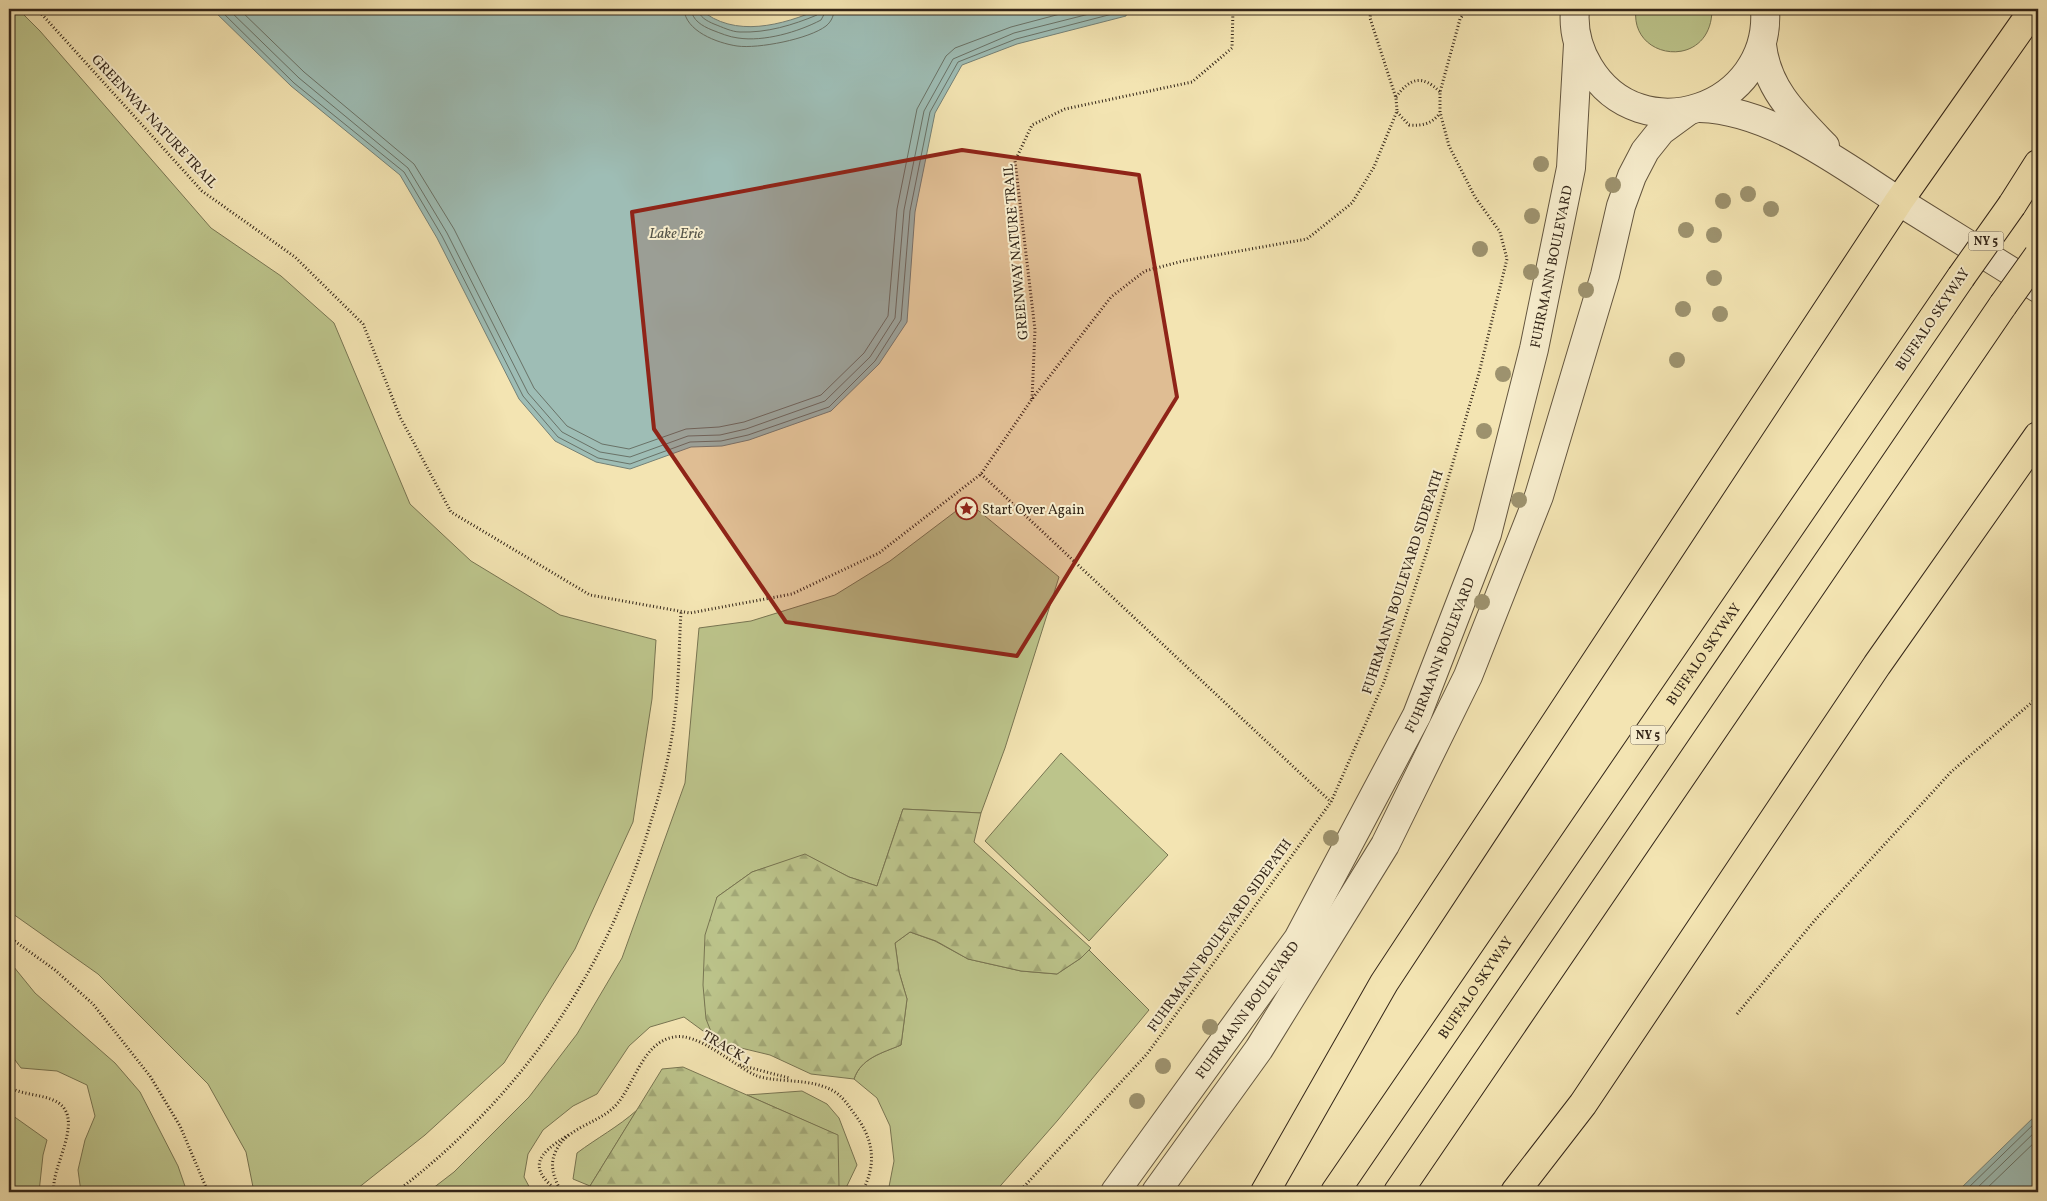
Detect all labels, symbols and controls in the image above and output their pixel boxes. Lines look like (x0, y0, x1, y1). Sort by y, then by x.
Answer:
street label: GREENWAY NATURE TRAIL (87, 51, 221, 193)
street label: GREENWAY NATURE TRAIL (999, 163, 1034, 341)
street label: FUHRMANN BOULEVARD (1526, 184, 1578, 350)
water label: Lake Erie (649, 224, 703, 245)
road number: NY 5 (1968, 232, 2004, 250)
street label: BUFFALO SKYWAY (1892, 265, 1975, 375)
street label: FUHRMANN BOULEVARD SIDEPATH (1358, 468, 1446, 696)
place icon: Start Over Again (954, 497, 978, 521)
place label: Start Over Again (982, 501, 1085, 520)
street label: FUHRMANN BOULEVARD (1399, 575, 1477, 735)
street label: BUFFALO SKYWAY (1663, 600, 1746, 710)
road number: NY 5 (1630, 726, 1666, 744)
street label: FUHRMANN BOULEVARD SIDEPATH (1143, 835, 1295, 1035)
street label: BUFFALO SKYWAY (1435, 933, 1518, 1043)
street label: FUHRMANN BOULEVARD (1192, 938, 1302, 1082)
street label: TRACK 1 (698, 1027, 754, 1070)

